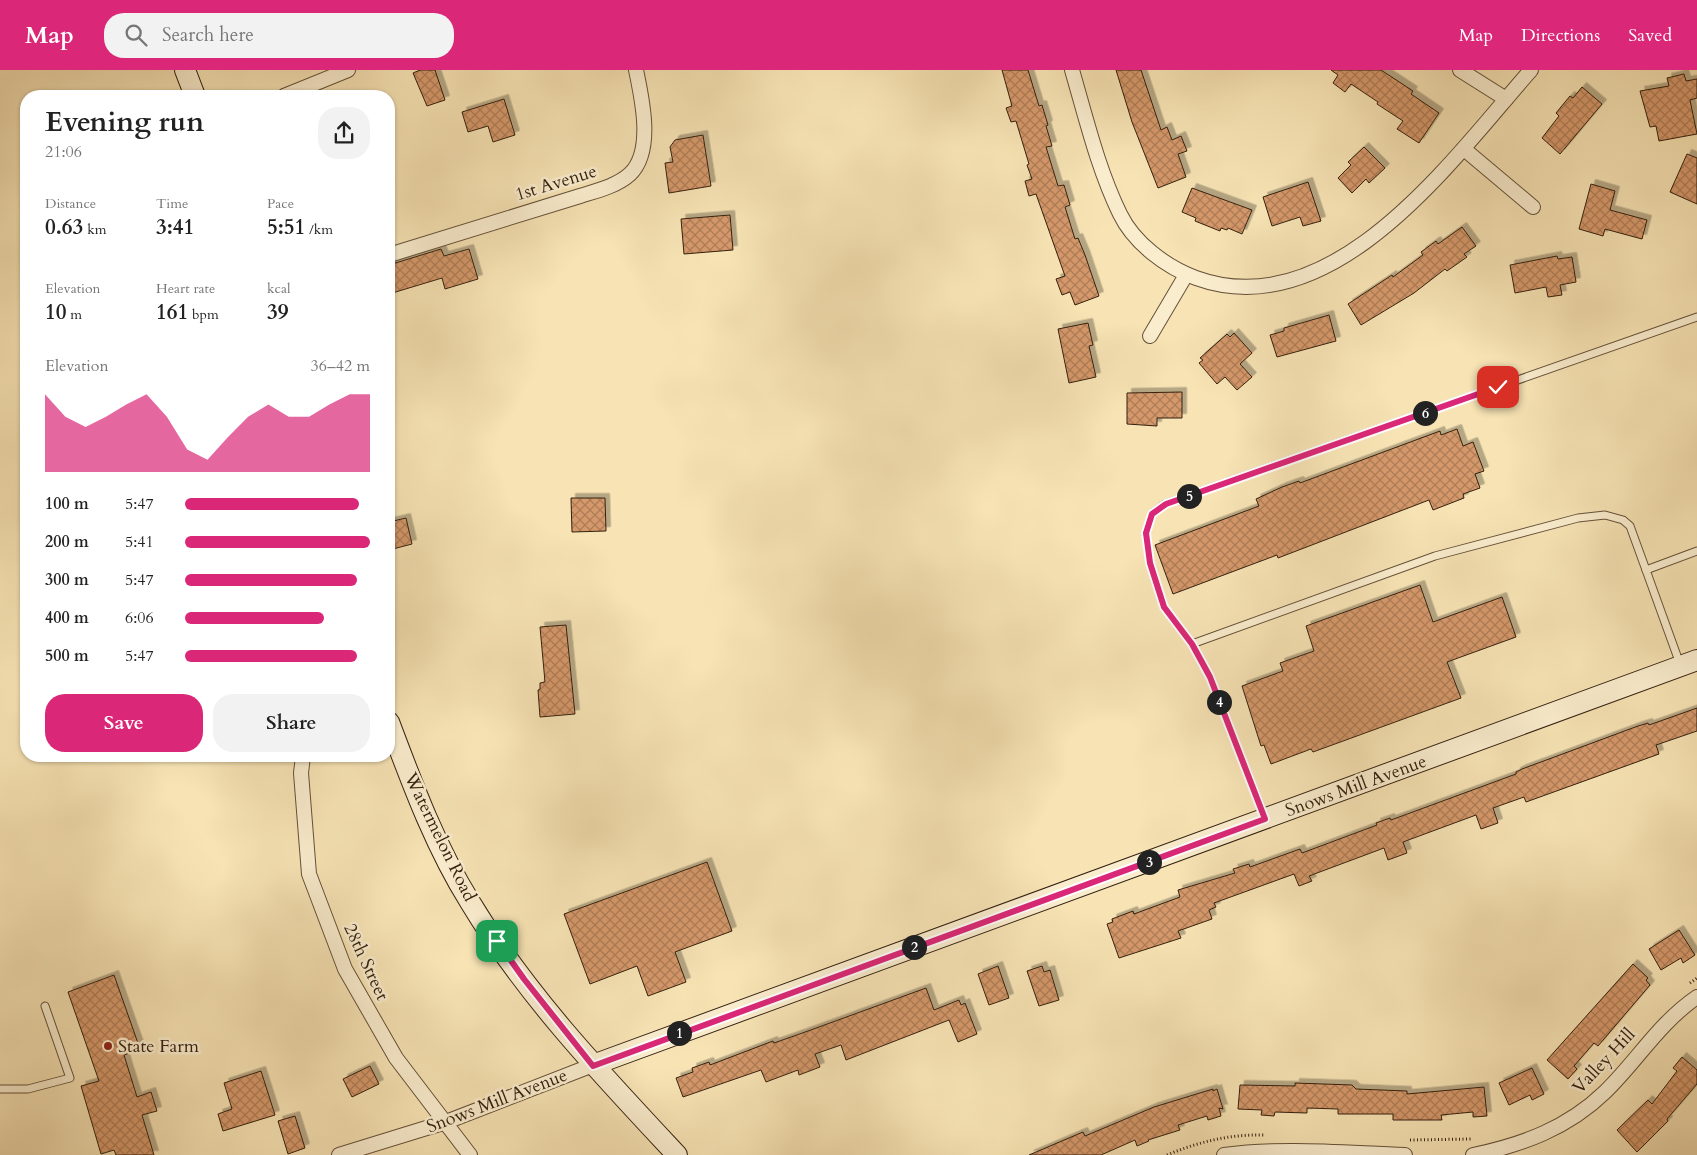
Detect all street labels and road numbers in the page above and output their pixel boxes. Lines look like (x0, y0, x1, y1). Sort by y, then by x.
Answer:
street label: 1st Avenue (512, 159, 600, 207)
street label: Snows Mill Avenue (1282, 749, 1430, 823)
street label: Watermelon Road (398, 768, 482, 906)
street label: 28th Street (337, 919, 395, 1005)
street label: Valley Hill (1567, 1022, 1641, 1099)
street label: Snows Mill Avenue (423, 1063, 571, 1139)

